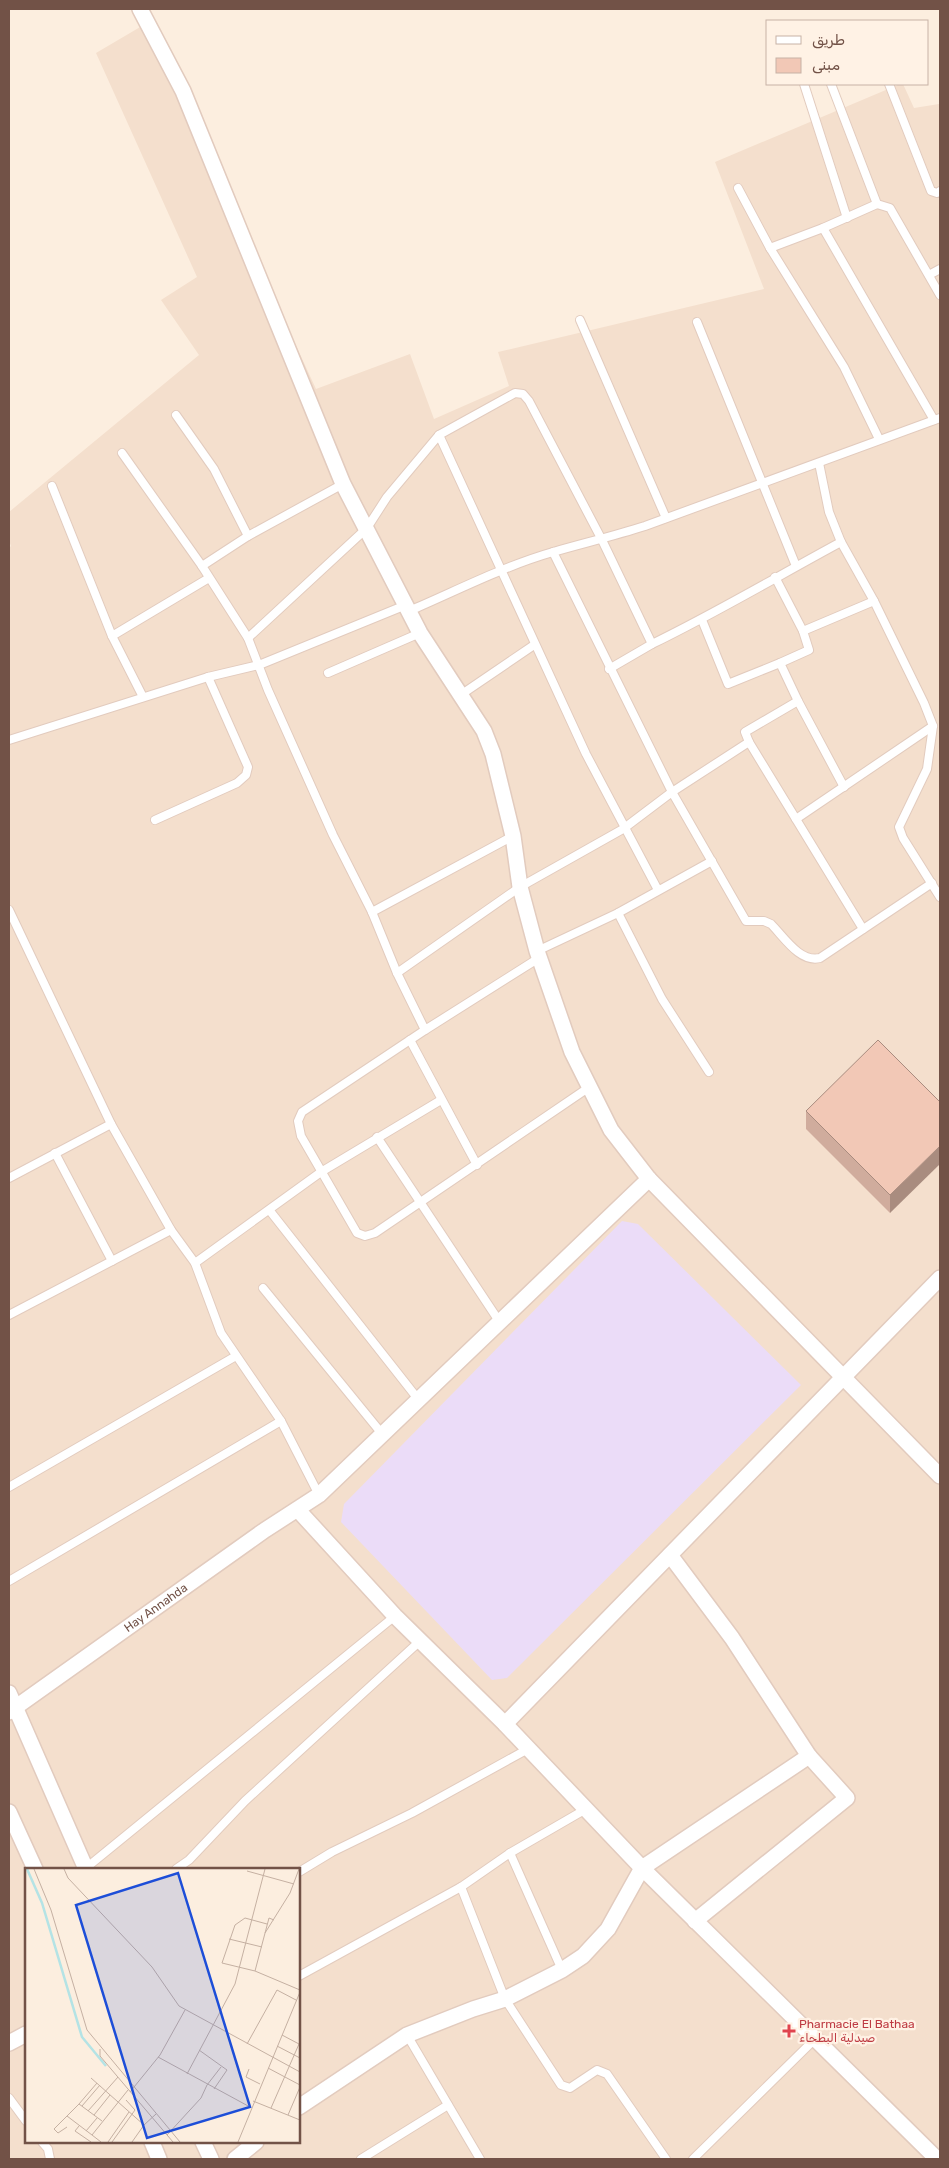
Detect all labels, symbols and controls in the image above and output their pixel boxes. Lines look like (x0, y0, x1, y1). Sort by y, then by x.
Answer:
legend (766, 20, 929, 85)
text: طريق (812, 31, 845, 49)
text: مبنى (812, 56, 840, 74)
street label: Hay Annahda (121, 1580, 190, 1635)
inset map (25, 1868, 300, 2143)
place label: Pharmacie El Bathaa صيدلية البطحاء (799, 2017, 915, 2045)
marker: Pharmacie El Bathaa صيدلية البطحاء (783, 2025, 795, 2037)

